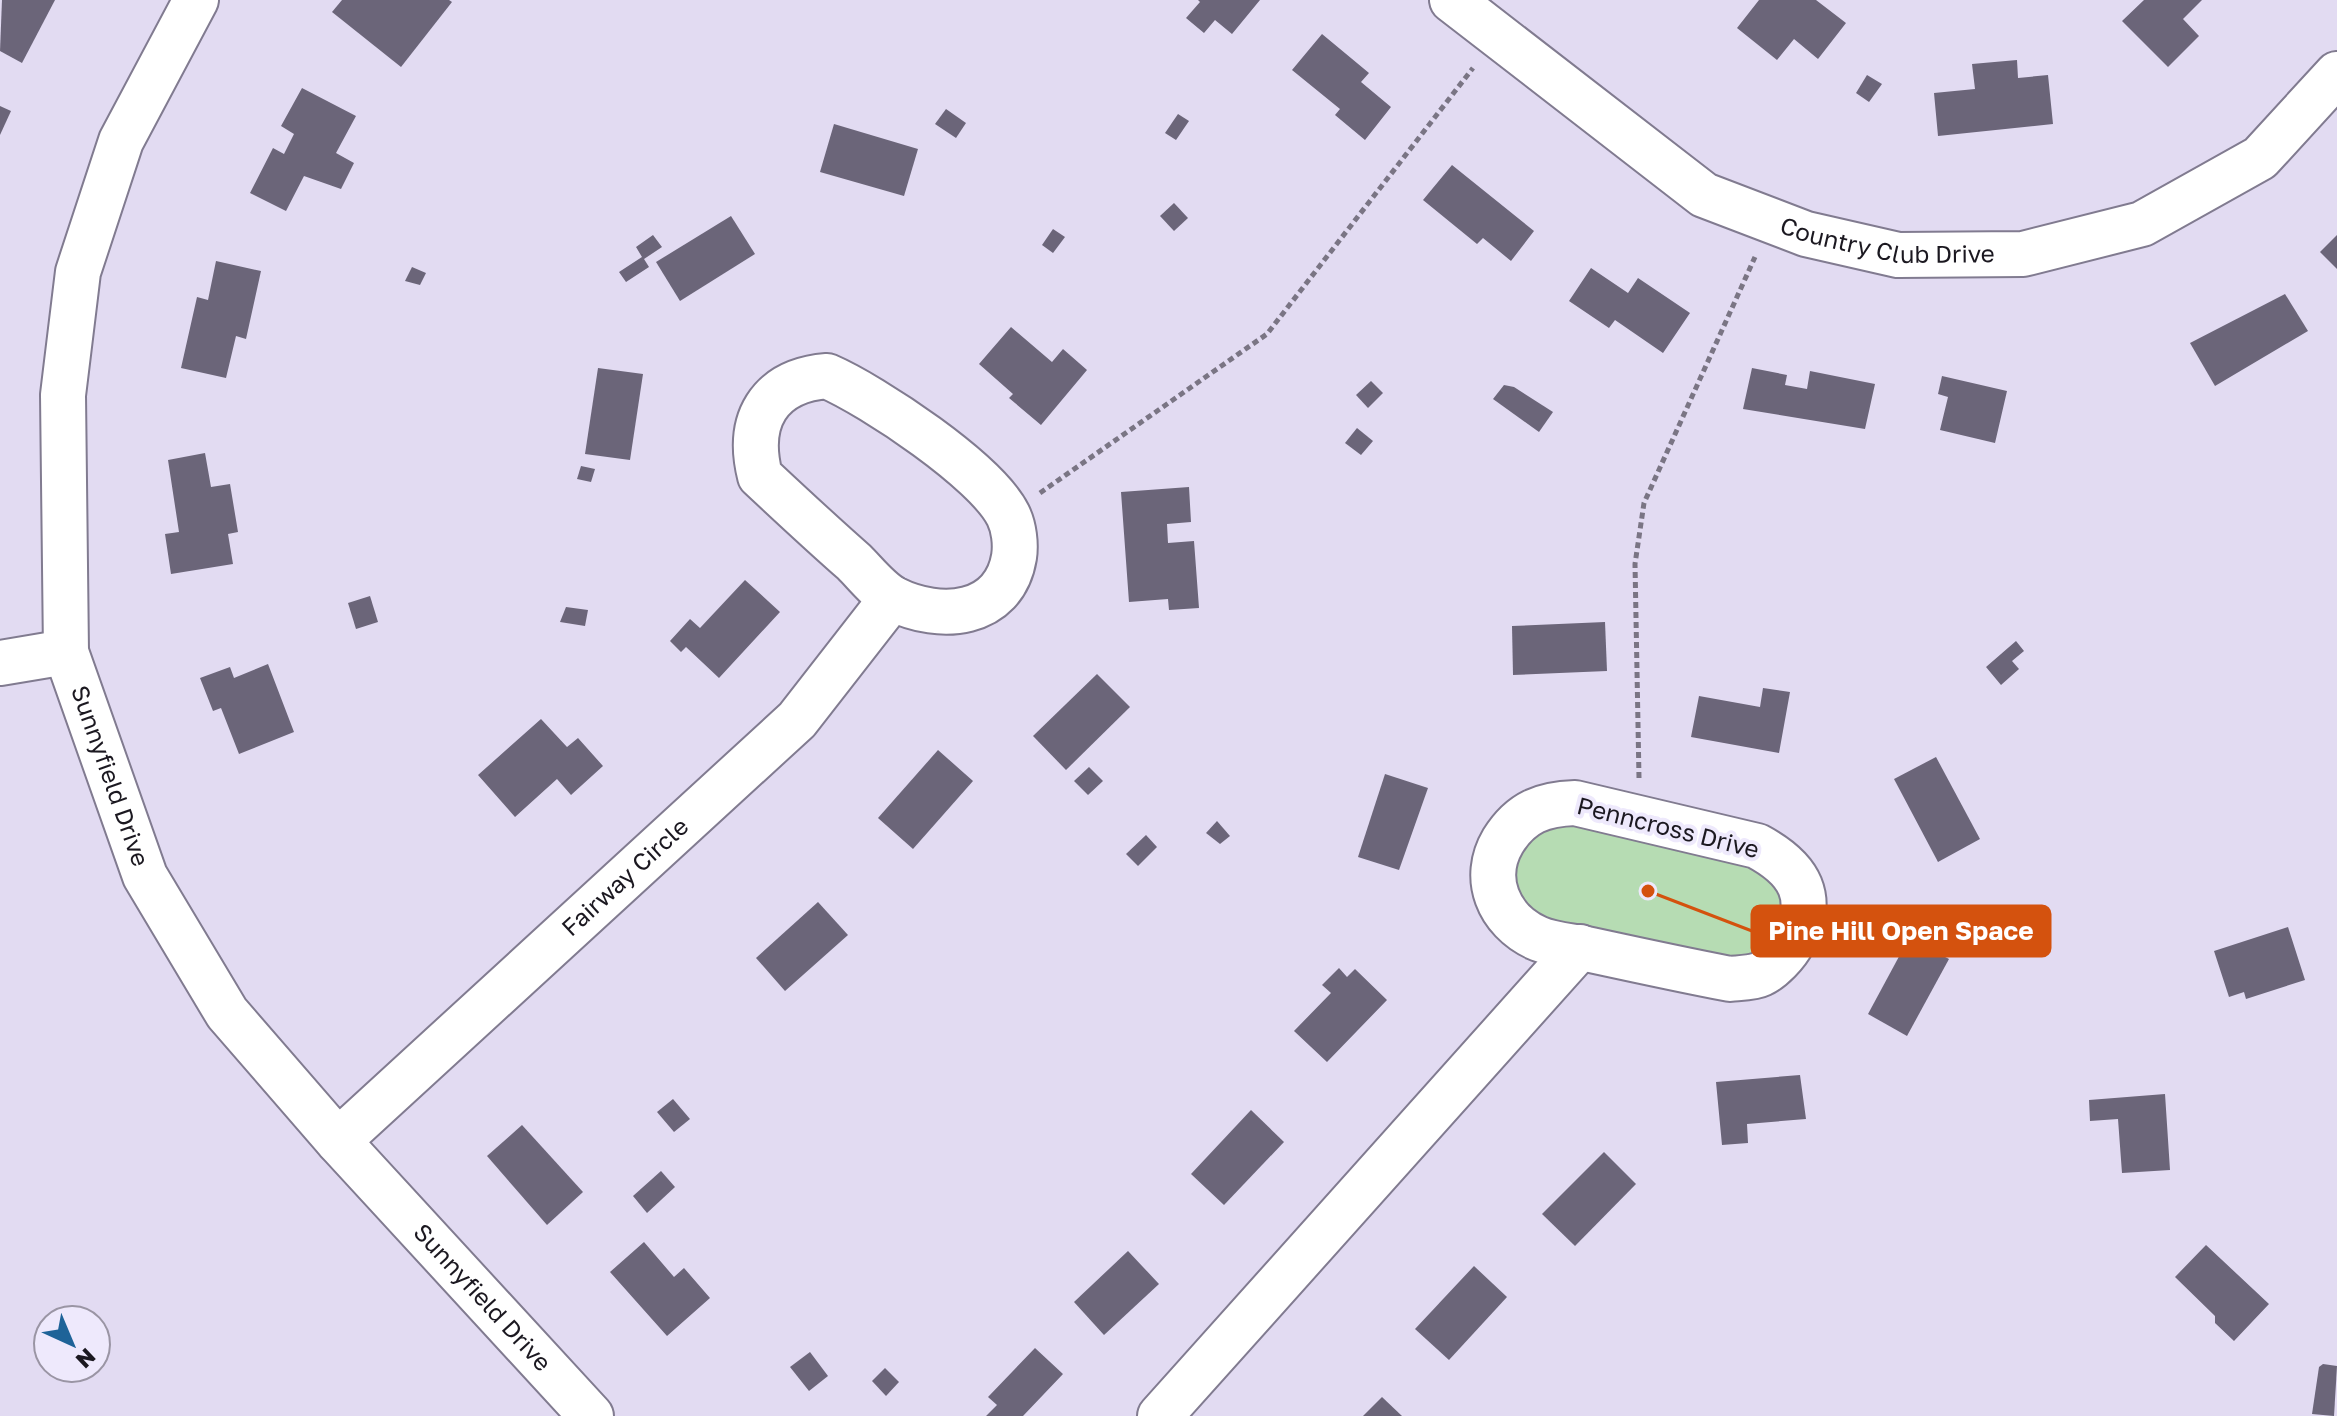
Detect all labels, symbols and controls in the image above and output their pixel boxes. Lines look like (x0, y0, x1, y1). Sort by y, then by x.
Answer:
street label: Country Club Drive (1776, 210, 1995, 268)
street label: Sunnyfield Drive (66, 681, 156, 870)
street label: Penncross Drive (1574, 790, 1762, 863)
street label: Fairway Circle (555, 811, 694, 942)
callout: Pine Hill Open Space (1752, 906, 2050, 956)
text: Pine Hill Open Space (1768, 915, 2034, 946)
street label: Sunnyfield Drive (408, 1217, 558, 1376)
north arrow (32, 1304, 112, 1384)
text: N (71, 1343, 102, 1374)

